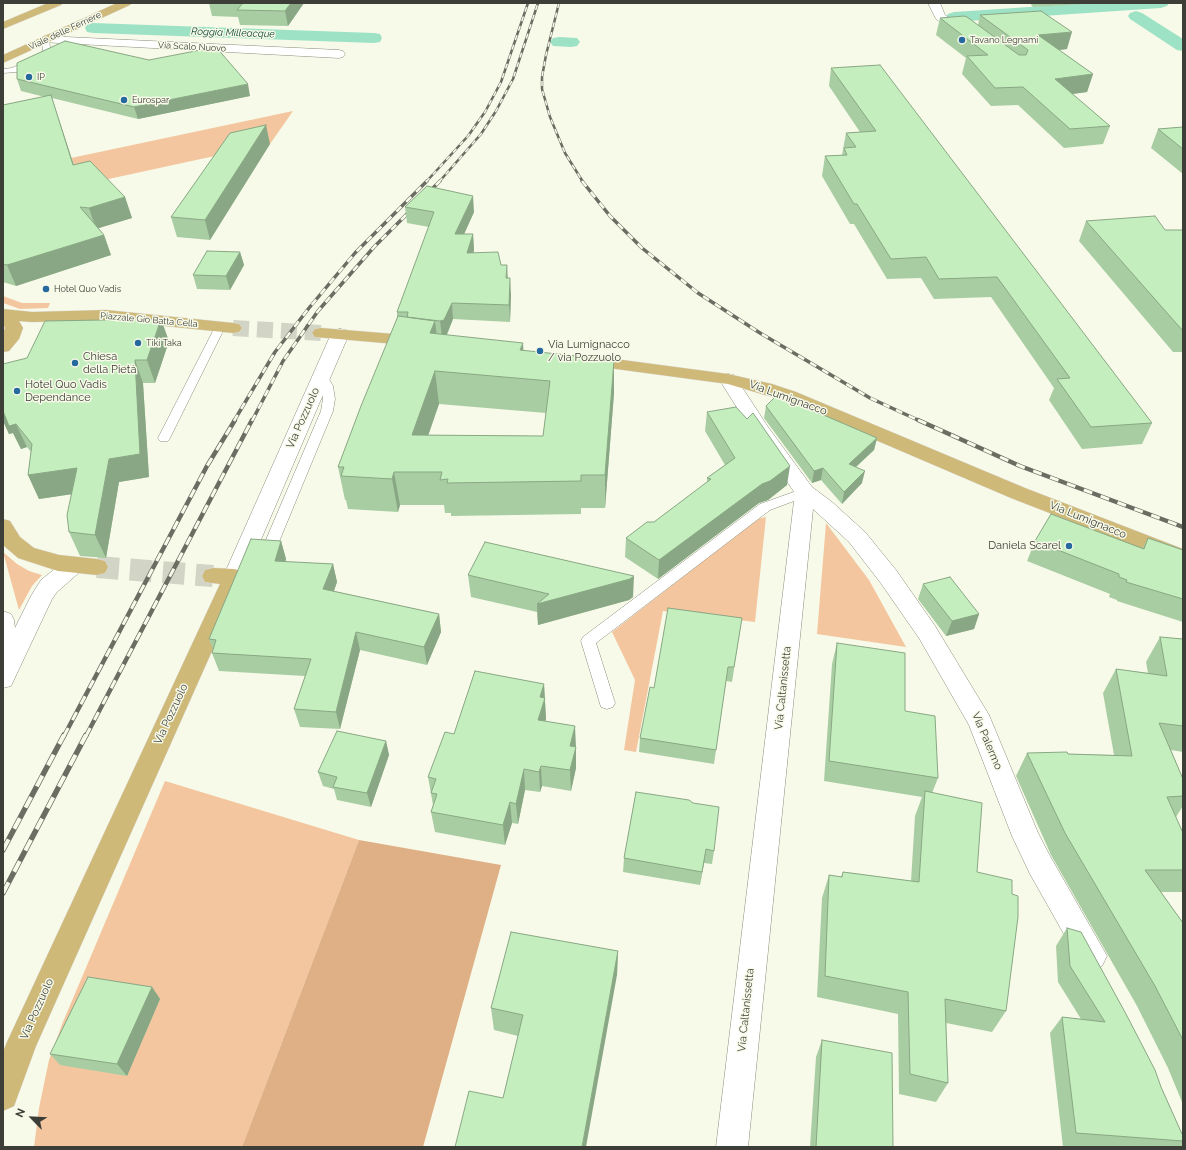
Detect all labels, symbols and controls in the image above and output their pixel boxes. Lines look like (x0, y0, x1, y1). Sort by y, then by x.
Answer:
street label: Viale delle Ferriere (27, 10, 103, 52)
water label: Roggia Milleacque (191, 26, 275, 40)
marker: Tavano Legnami (957, 35, 967, 45)
place label: Tavano Legnami (970, 35, 1038, 45)
street label: Via Scalo Nuovo (158, 40, 226, 54)
marker: IP (24, 72, 34, 82)
place label: IP (37, 72, 45, 82)
marker: Eurospar (119, 95, 129, 105)
place label: Eurospar (132, 95, 169, 105)
marker: Hotel Quo Vadis (41, 284, 51, 294)
place label: Hotel Quo Vadis (54, 284, 121, 294)
street label: Piazzale Gio Batta Cella (100, 310, 198, 330)
marker: Tiki Taka (133, 338, 143, 348)
place label: Tiki Taka (146, 338, 182, 348)
place label: Via Lumignacco / via Pozzuolo (548, 338, 630, 364)
marker: Via Lumignacco / via Pozzuolo (535, 346, 545, 356)
place label: Chiesa della Pietà (83, 350, 136, 376)
marker: Chiesa della Pietà (70, 358, 80, 368)
place label: Hotel Quo Vadis Dependance (25, 378, 107, 404)
street label: Via Lumignacco (747, 378, 829, 418)
marker: Hotel Quo Vadis Dependance (12, 386, 22, 396)
street label: Via Pozzuolo (284, 386, 322, 450)
street label: Via Lumignacco (1048, 499, 1128, 541)
place label: Daniela Scarel (988, 539, 1061, 553)
marker: Daniela Scarel (1064, 541, 1074, 551)
street label: Via Caltanissetta (772, 645, 794, 731)
street label: Via Pozzuolo (151, 682, 191, 746)
street label: Via Palermo (969, 710, 1005, 772)
street label: Via Caltanissetta (735, 967, 757, 1053)
street label: Via Pozzuolo (18, 977, 56, 1041)
north arrow (12, 1098, 52, 1138)
text: N (13, 1106, 28, 1119)

